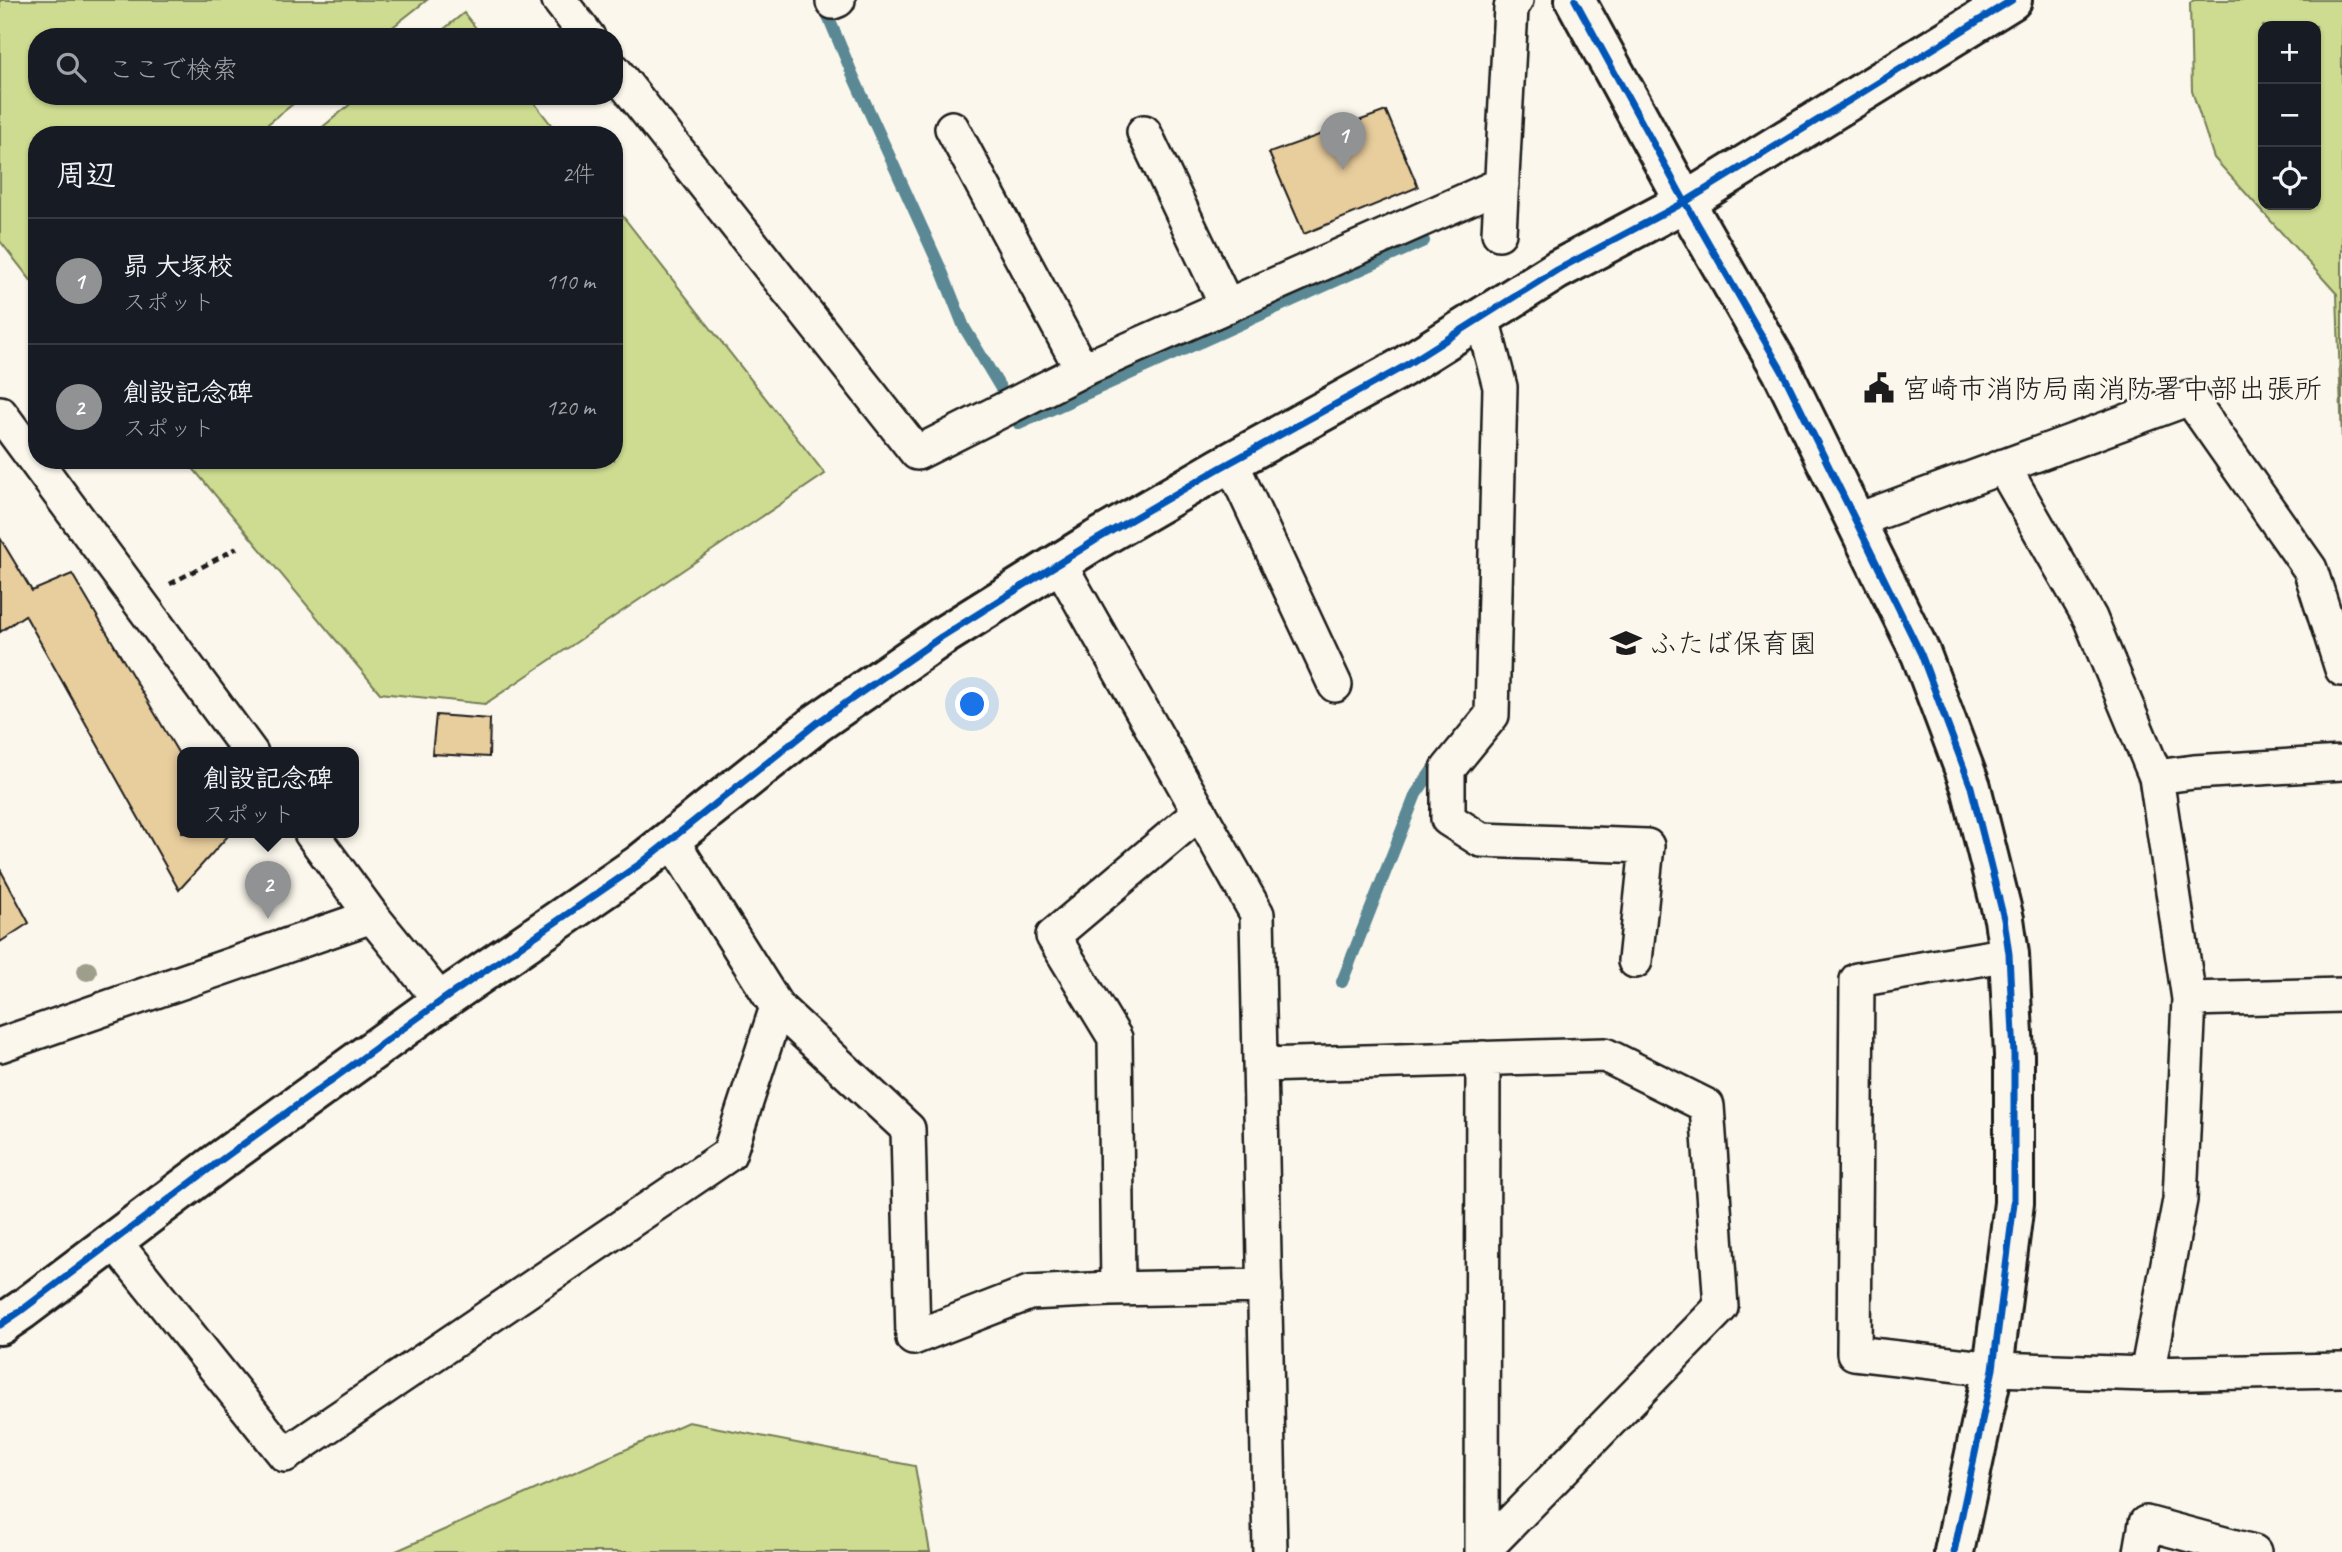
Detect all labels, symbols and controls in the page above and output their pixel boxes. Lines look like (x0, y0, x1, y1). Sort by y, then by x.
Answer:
map controls (2258, 21, 2321, 210)
button: + (2258, 21, 2321, 84)
search box (28, 28, 623, 105)
icon: search (52, 48, 90, 86)
text: ここで検索 (108, 53, 238, 86)
button: − (2258, 84, 2321, 147)
pin: 1 (1320, 112, 1366, 170)
button: locate (2258, 147, 2321, 210)
text: 周辺 (56, 156, 116, 194)
text: 2件 (562, 160, 595, 189)
text: 昴 大塚校 (123, 250, 233, 283)
text: 1 (74, 267, 84, 296)
text: 110 m (546, 267, 595, 296)
text: スポット (123, 288, 215, 317)
public building icon: 宮崎市消防局南消防署中部出張所 (1862, 371, 1896, 405)
place label: 宮崎市消防局南消防署中部出張所 (1902, 371, 2322, 406)
text: 創設記念碑 (123, 376, 253, 409)
text: 2 (74, 393, 84, 422)
text: 120 m (546, 393, 595, 422)
text: スポット (123, 414, 215, 443)
school or university icon: ふたば保育園 (1609, 626, 1643, 660)
place label: ふたば保育園 (1649, 626, 1817, 661)
your location (955, 687, 989, 721)
popup (177, 747, 359, 838)
text: 創設記念碑 (203, 762, 333, 795)
text: スポット (203, 800, 295, 829)
pin: 2 (245, 861, 291, 919)

